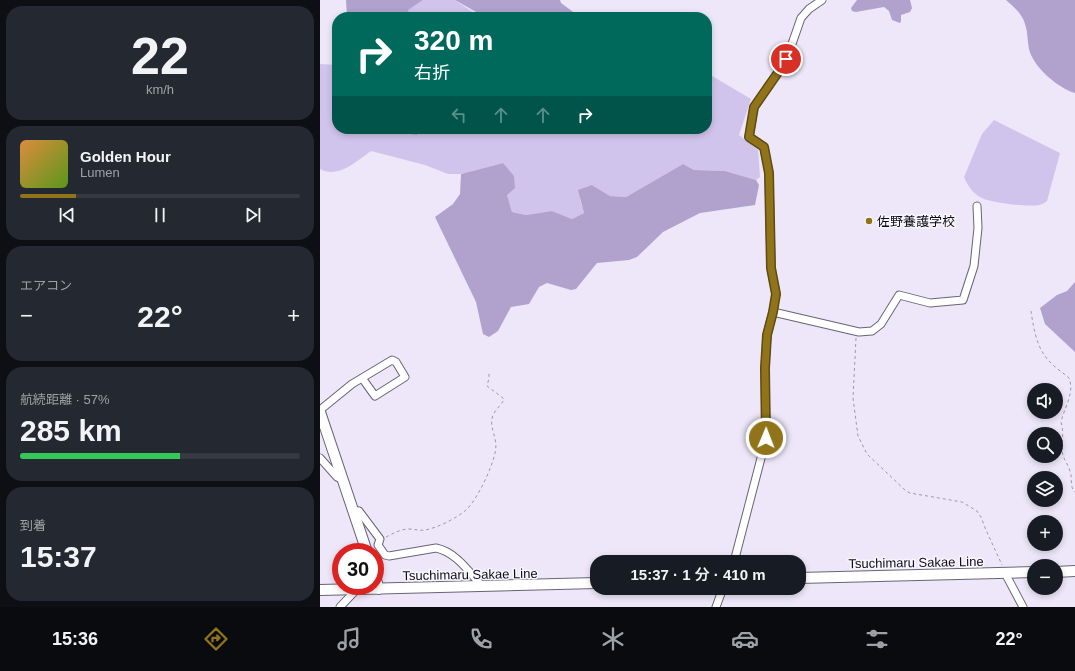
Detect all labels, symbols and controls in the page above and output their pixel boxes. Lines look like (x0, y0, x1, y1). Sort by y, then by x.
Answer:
text: 320 m (414, 25, 493, 56)
text: 22 (131, 27, 189, 85)
icon: right (348, 28, 400, 80)
pin (769, 42, 803, 76)
icon: arrive (775, 48, 797, 70)
text: 右折 (414, 63, 450, 83)
text: km/h (146, 82, 174, 97)
icon: left (448, 104, 470, 126)
icon: ahead (490, 104, 512, 126)
icon: ahead (532, 104, 554, 126)
icon: right (574, 104, 596, 126)
text: Golden Hour (80, 148, 171, 165)
text: Lumen (80, 165, 120, 180)
icon: previous (56, 204, 78, 226)
icon: pause (149, 204, 171, 226)
icon: next (242, 204, 264, 226)
place label: 佐野養護学校 (877, 214, 955, 229)
marker: 佐野養護学校 (864, 216, 874, 226)
text: エアコン (20, 278, 72, 293)
text: 22° (137, 300, 183, 333)
text: − (20, 303, 33, 328)
text: + (287, 303, 300, 328)
map controls (1027, 383, 1063, 595)
button: sound (1027, 383, 1063, 419)
text: 航続距離 · 57% (20, 392, 110, 407)
text: 285 km (20, 414, 122, 447)
position arrow (745, 417, 787, 459)
button: search (1027, 427, 1063, 463)
button: layers (1027, 471, 1063, 507)
button: + (1027, 515, 1063, 551)
text: 到着 (20, 518, 46, 533)
text: 15:37 (20, 540, 97, 573)
speed limit sign: 30 (332, 543, 384, 595)
street label: Tsuchimaru Sakae Line (848, 554, 984, 571)
button: − (1027, 559, 1063, 595)
street label: Tsuchimaru Sakae Line (402, 566, 538, 583)
text: 15:37 · 1 分 · 410 m (630, 566, 766, 583)
icon: directions (202, 625, 230, 653)
icon: music (335, 625, 363, 653)
icon: phone (467, 625, 495, 653)
icon: climate (599, 625, 627, 653)
icon: car (731, 625, 759, 653)
icon: filters (863, 625, 891, 653)
text: 15:36 (52, 629, 98, 649)
text: 22° (996, 629, 1023, 649)

